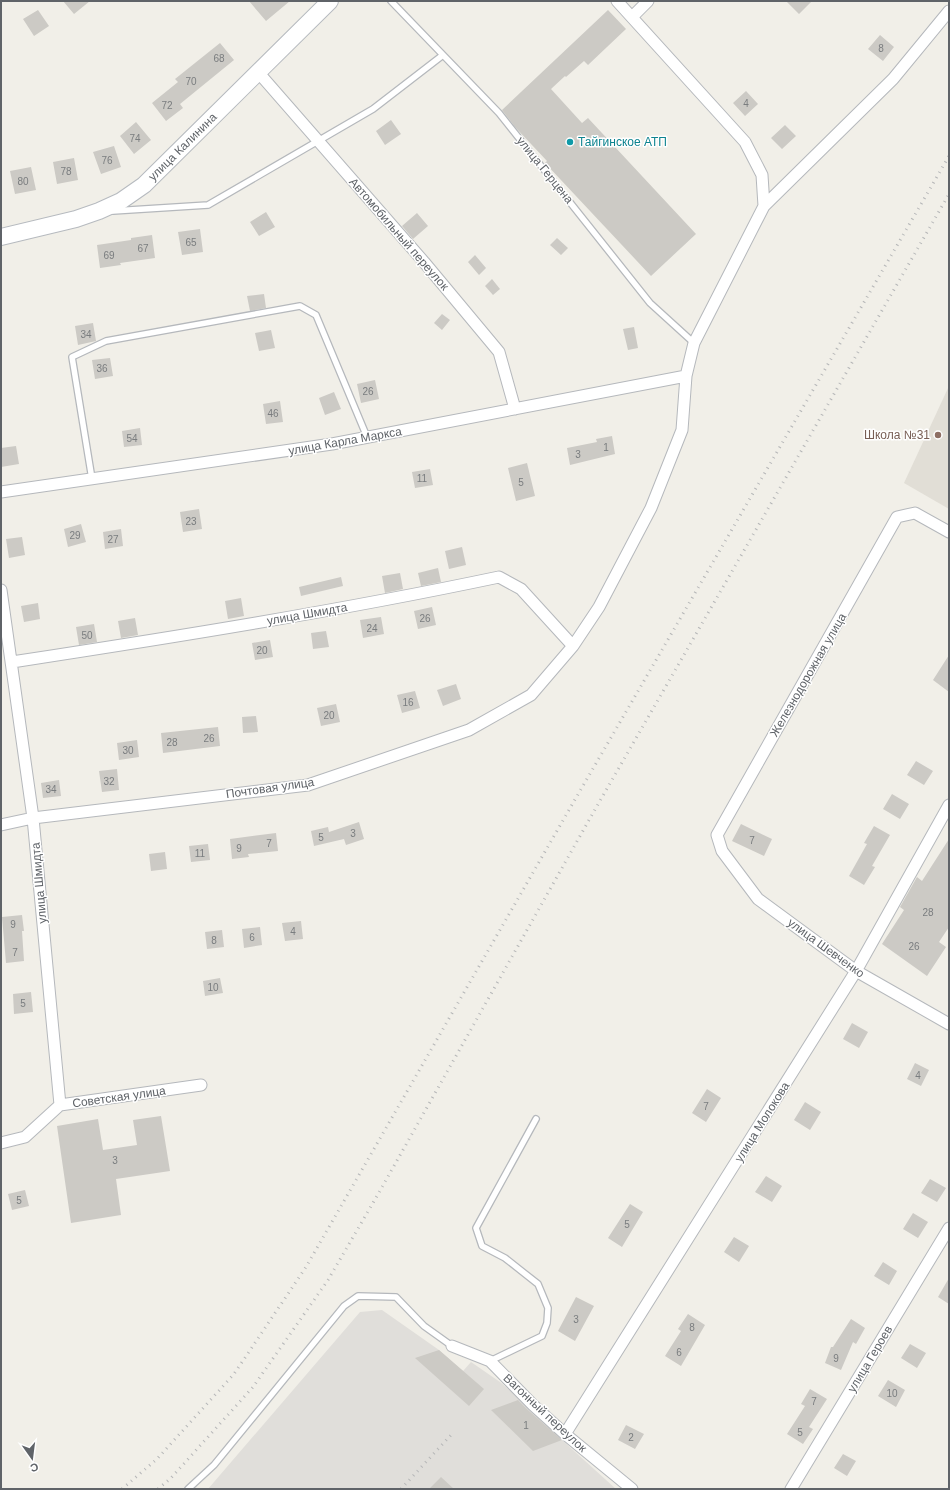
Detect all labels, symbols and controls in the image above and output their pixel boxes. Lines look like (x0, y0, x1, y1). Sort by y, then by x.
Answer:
house number: 8 (878, 43, 884, 54)
house number: 68 (213, 53, 225, 64)
house number: 70 (185, 76, 197, 87)
house number: 4 (743, 98, 749, 109)
house number: 72 (161, 100, 173, 111)
street label: улица Калинина (146, 110, 220, 184)
house number: 74 (129, 133, 141, 144)
street label: улица Герцена (514, 134, 576, 207)
place label: Тайгинское АТП (578, 135, 667, 149)
marker: Тайгинское АТП (565, 137, 575, 147)
house number: 76 (101, 155, 113, 166)
house number: 78 (60, 166, 72, 177)
street label: Автомобильный переулок (346, 175, 452, 294)
house number: 80 (17, 176, 29, 187)
house number: 65 (185, 237, 197, 248)
house number: 67 (137, 243, 149, 254)
house number: 69 (103, 250, 115, 261)
house number: 34 (80, 329, 92, 340)
house number: 36 (96, 363, 108, 374)
house number: 26 (362, 386, 374, 397)
house number: 46 (267, 408, 279, 419)
street label: улица Карла Маркса (287, 424, 403, 458)
place label: Школа №31 (864, 428, 930, 442)
marker: Школа №31 (933, 430, 943, 440)
house number: 54 (126, 433, 138, 444)
house number: 1 (603, 442, 609, 453)
house number: 3 (575, 449, 581, 460)
house number: 11 (417, 473, 428, 484)
house number: 5 (518, 477, 524, 488)
house number: 23 (185, 516, 197, 527)
house number: 29 (69, 530, 81, 541)
house number: 27 (107, 534, 119, 545)
street label: улица Шмидта (266, 600, 349, 628)
street label: Железнодорожная улица (767, 611, 849, 739)
house number: 26 (419, 613, 431, 624)
house number: 24 (366, 623, 378, 634)
house number: 50 (81, 630, 93, 641)
house number: 20 (256, 645, 268, 656)
house number: 16 (402, 697, 414, 708)
house number: 20 (323, 710, 335, 721)
house number: 26 (203, 733, 215, 744)
house number: 28 (166, 737, 178, 748)
house number: 30 (122, 745, 134, 756)
street label: Почтовая улица (225, 775, 315, 801)
house number: 32 (103, 776, 115, 787)
house number: 34 (45, 784, 57, 795)
house number: 3 (350, 828, 356, 839)
house number: 5 (318, 832, 324, 843)
house number: 7 (749, 835, 755, 846)
house number: 7 (266, 838, 272, 849)
street label: улица Шмидта (28, 842, 50, 924)
house number: 9 (236, 843, 242, 854)
house number: 11 (195, 848, 206, 859)
house number: 28 (922, 907, 934, 918)
street label: улица Шевченко (785, 915, 867, 981)
house number: 9 (10, 919, 16, 930)
house number: 4 (290, 926, 296, 937)
house number: 6 (249, 932, 255, 943)
house number: 8 (211, 935, 217, 946)
house number: 26 (908, 941, 920, 952)
house number: 7 (12, 947, 18, 958)
house number: 10 (207, 982, 219, 993)
house number: 5 (20, 998, 26, 1009)
house number: 4 (915, 1070, 921, 1081)
street label: улица Молокова (732, 1079, 792, 1165)
street label: Советская улица (71, 1083, 167, 1110)
house number: 7 (703, 1101, 709, 1112)
house number: 3 (112, 1155, 118, 1166)
house number: 5 (16, 1195, 22, 1206)
house number: 5 (624, 1219, 630, 1230)
house number: 3 (573, 1314, 579, 1325)
house number: 8 (689, 1322, 695, 1333)
street label: улица Героев (845, 1323, 895, 1395)
house number: 6 (676, 1347, 682, 1358)
house number: 9 (833, 1353, 839, 1364)
street label: Вагонный переулок (501, 1371, 590, 1456)
house number: 10 (886, 1388, 898, 1399)
house number: 7 (811, 1396, 817, 1407)
house number: 1 (523, 1420, 529, 1431)
house number: 5 (797, 1427, 803, 1438)
house number: 2 (628, 1432, 634, 1443)
north arrow (12, 1438, 52, 1478)
text: С (29, 1461, 40, 1474)

